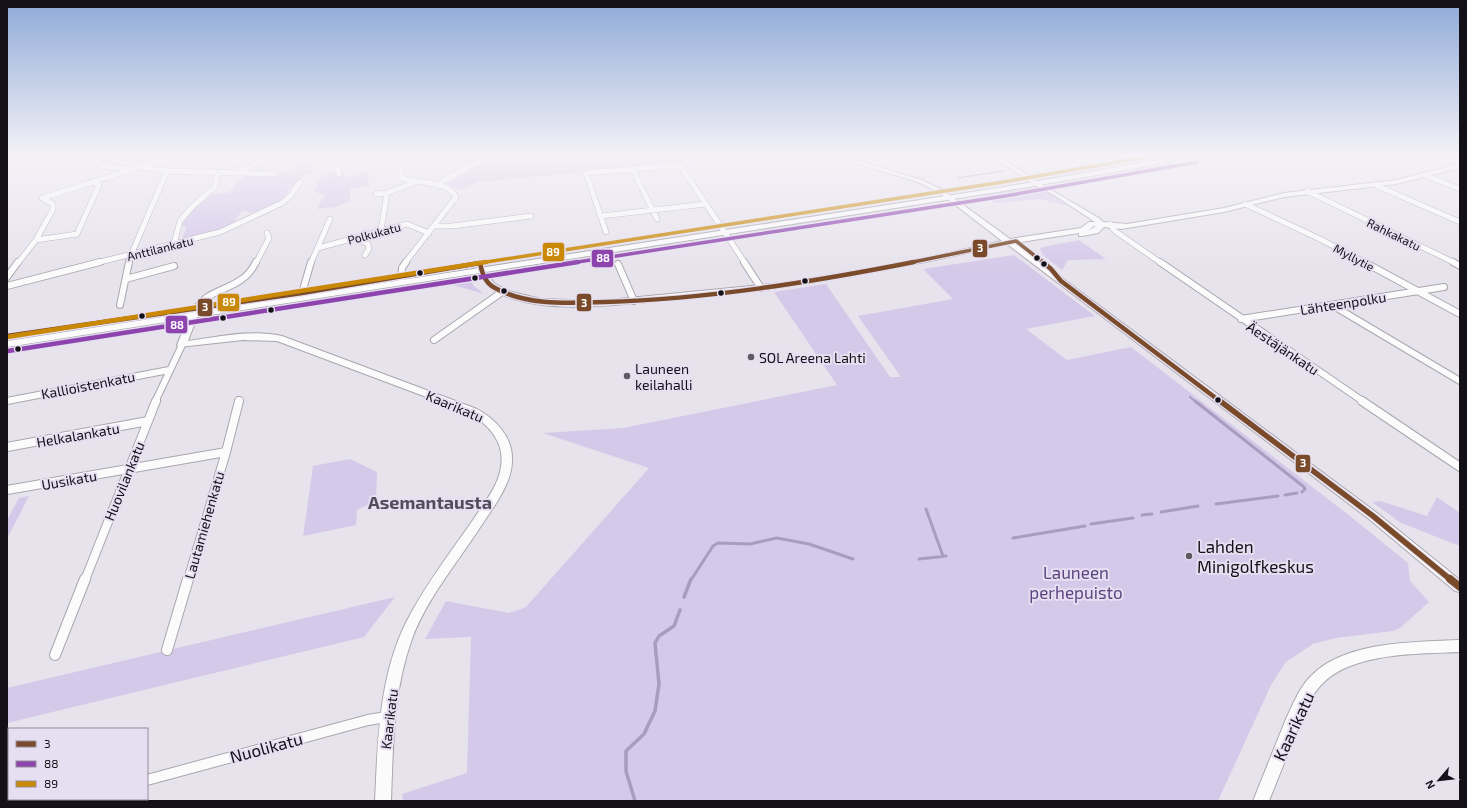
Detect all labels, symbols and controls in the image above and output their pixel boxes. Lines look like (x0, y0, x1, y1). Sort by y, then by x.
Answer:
street label: Rahkakatu (1365, 215, 1423, 253)
street label: Polkukatu (346, 219, 402, 247)
street label: Anttilankatu (125, 233, 195, 263)
line badge: 3 (972, 239, 988, 258)
street label: Myllytie (1331, 240, 1377, 274)
text: 3 (977, 241, 983, 254)
line badge: 89 (542, 242, 565, 262)
text: 89 (546, 245, 560, 258)
line badge: 88 (591, 249, 614, 268)
text: 88 (596, 251, 610, 264)
unlabelled marker (1032, 253, 1042, 263)
unlabelled marker (1039, 259, 1049, 269)
unlabelled marker (415, 268, 425, 278)
unlabelled marker (470, 273, 480, 283)
unlabelled marker (800, 276, 810, 286)
unlabelled marker (499, 286, 509, 296)
unlabelled marker (716, 288, 726, 298)
street label: Lähteenpolku (1299, 288, 1387, 318)
line badge: 89 (217, 293, 240, 312)
line badge: 3 (576, 293, 592, 312)
text: 89 (222, 295, 236, 308)
text: 3 (581, 296, 587, 309)
line badge: 3 (197, 298, 213, 317)
text: 3 (202, 300, 208, 313)
unlabelled marker (266, 305, 276, 315)
unlabelled marker (137, 311, 147, 321)
unlabelled marker (218, 313, 228, 323)
line badge: 88 (165, 315, 188, 334)
text: 88 (170, 318, 184, 331)
street label: Äestäjänkatu (1244, 318, 1322, 378)
unlabelled marker (13, 344, 23, 354)
place label: SOL Areena Lahti (759, 349, 866, 366)
marker: SOL Areena Lahti (746, 352, 756, 362)
place label: Launeen keilahalli (635, 360, 692, 393)
street label: Kallioistenkatu (40, 368, 136, 402)
marker: Launeen keilahalli (622, 371, 632, 381)
street label: Kaarikatu (424, 386, 486, 426)
unlabelled marker (1213, 395, 1223, 405)
street label: Helkalankatu (35, 419, 121, 451)
street label: Huovilankatu (100, 439, 148, 523)
line badge: 3 (1295, 454, 1311, 473)
text: 3 (1300, 456, 1306, 469)
street label: Uusikatu (40, 467, 98, 493)
street label: Lautamiehenkatu (181, 469, 227, 581)
district label: Asemantausta (368, 491, 492, 513)
place label: Lahden Minigolfkeskus (1197, 536, 1314, 577)
marker: Lahden Minigolfkeskus (1184, 551, 1194, 561)
park label: Launeen perhepuisto (1029, 562, 1123, 603)
street label: Kaarikatu (377, 688, 401, 750)
street label: Kaarikatu (1268, 688, 1318, 764)
legend (8, 728, 148, 800)
street label: Nuolikatu (227, 728, 305, 766)
text: 3 (44, 736, 51, 750)
text: 88 (44, 756, 59, 770)
north arrow (1419, 760, 1459, 800)
text: 89 (44, 776, 58, 790)
text: N (1422, 778, 1437, 791)

